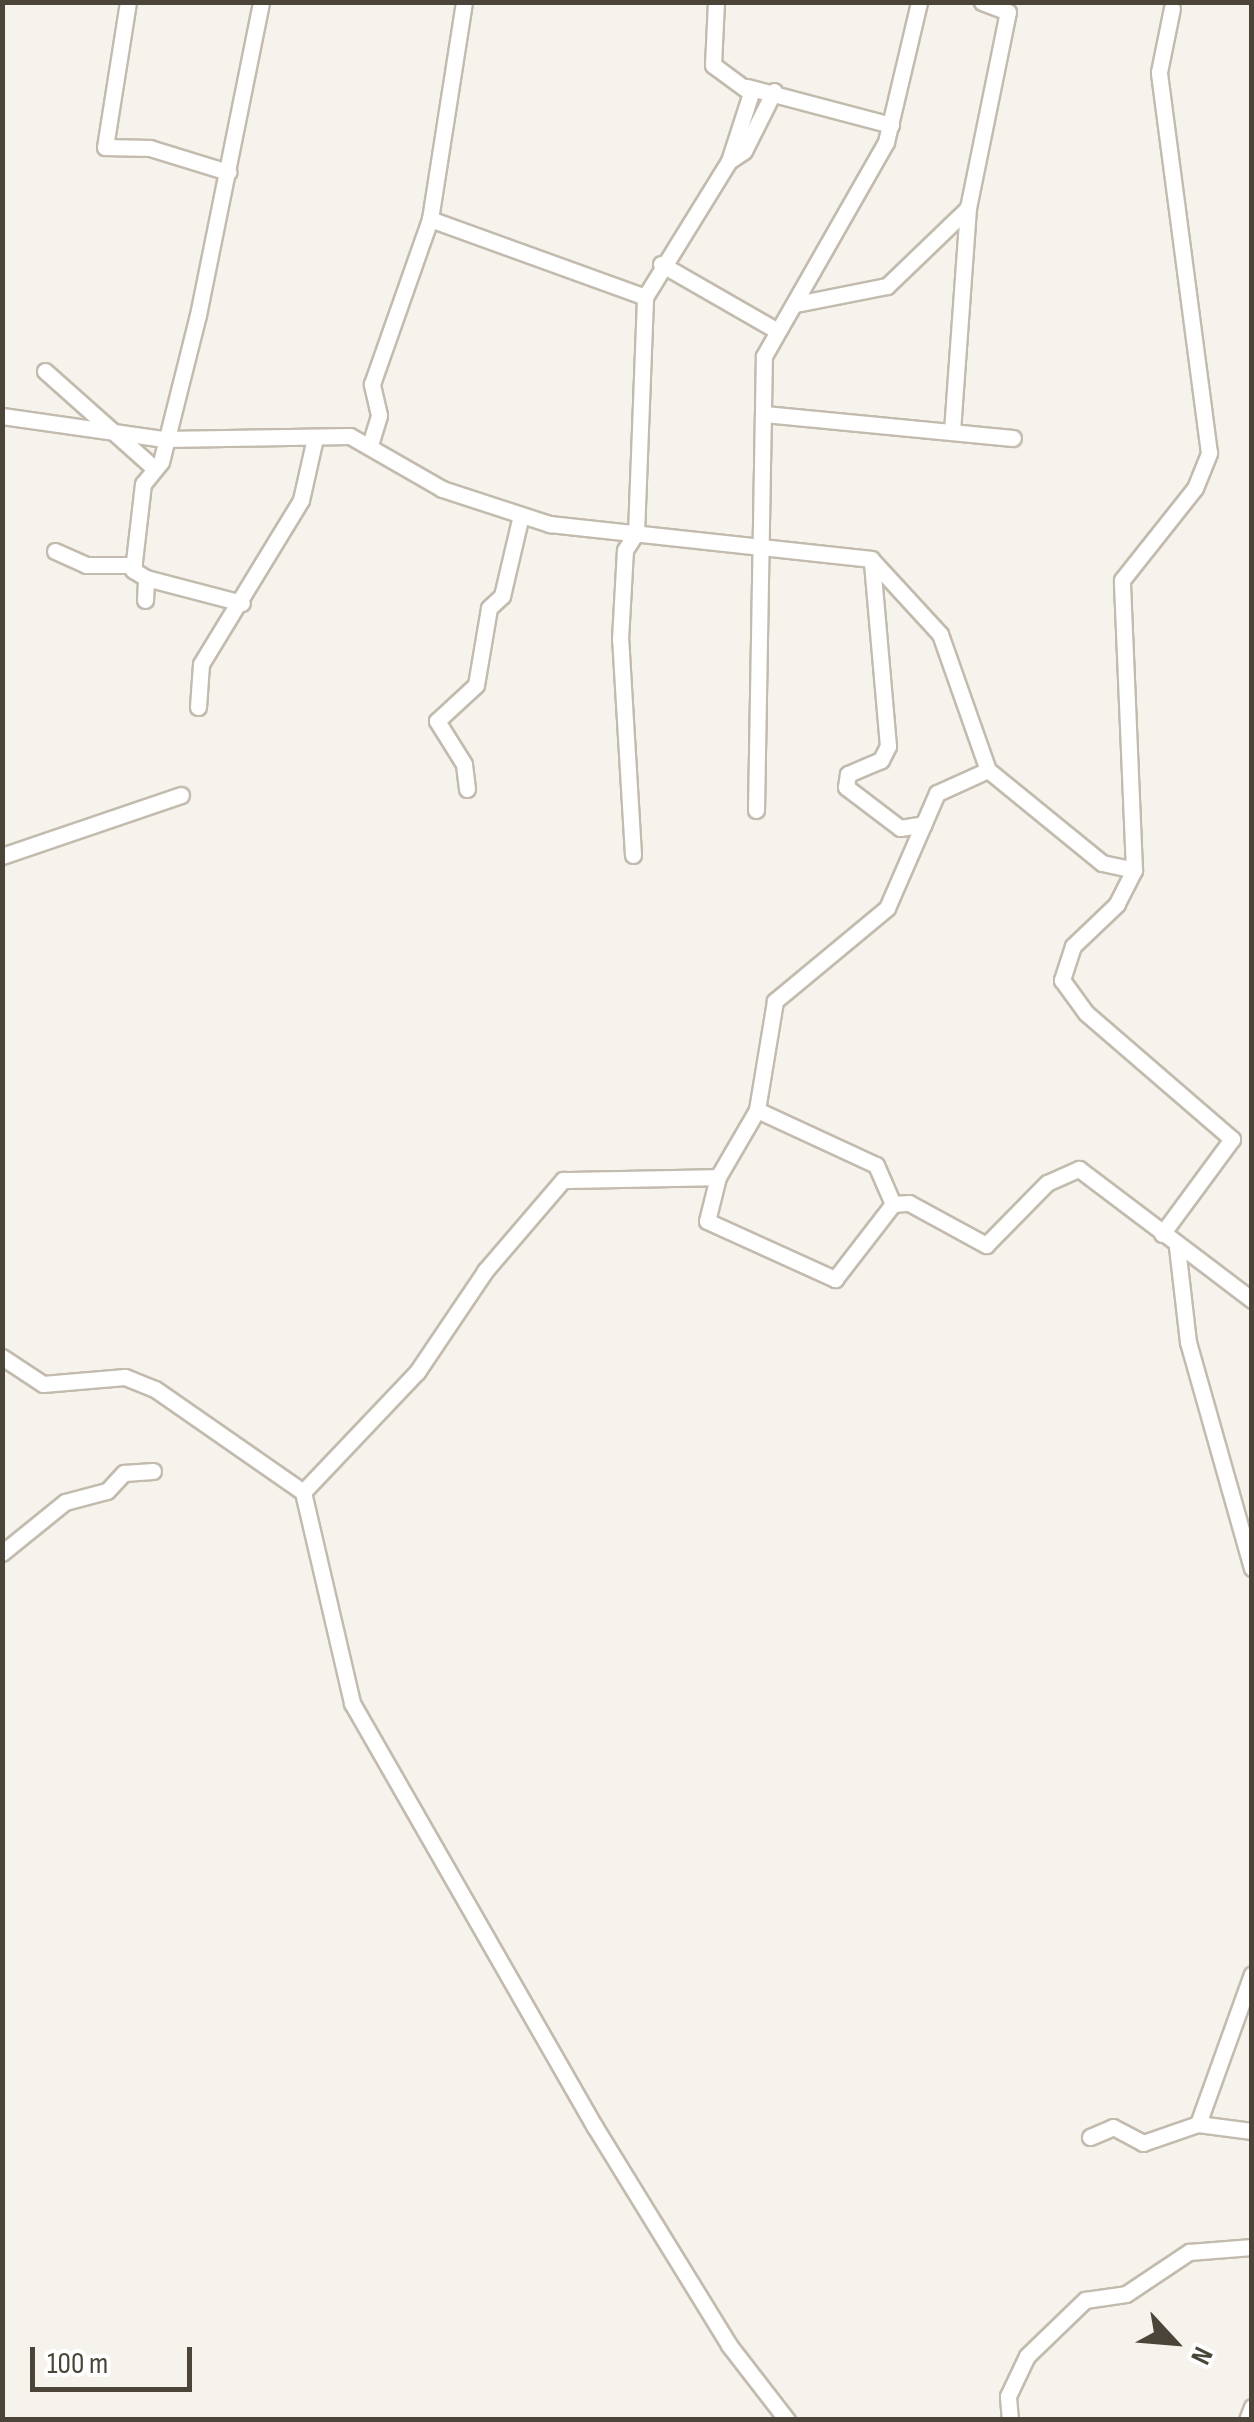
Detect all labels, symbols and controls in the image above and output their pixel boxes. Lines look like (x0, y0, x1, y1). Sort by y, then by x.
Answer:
north arrow (1124, 2292, 1224, 2392)
scale bar (35, 2327, 198, 2389)
text: N (1183, 2341, 1220, 2369)
text: 100 m (47, 2346, 108, 2382)

